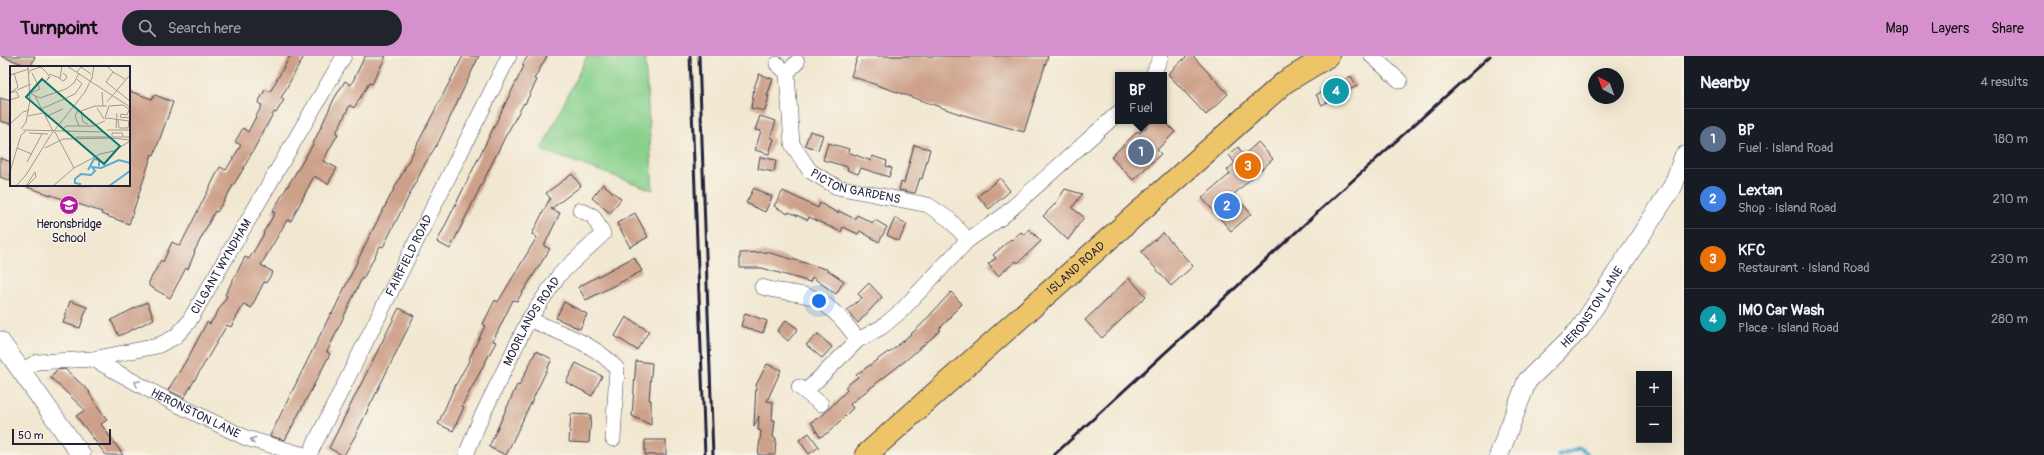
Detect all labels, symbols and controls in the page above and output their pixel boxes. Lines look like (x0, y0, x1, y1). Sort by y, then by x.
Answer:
search box (122, 10, 402, 46)
text: Turnpoint (20, 16, 98, 40)
icon: search (136, 17, 158, 39)
text: Search here (168, 19, 241, 38)
text: Map (1886, 20, 1909, 37)
text: Layers (1931, 20, 1969, 37)
text: Share (1991, 20, 2024, 37)
inset map (10, 66, 130, 186)
north arrow (1588, 68, 1624, 104)
popup (1115, 72, 1167, 124)
text: Nearby (1700, 72, 1749, 93)
text: 4 results (1981, 74, 2028, 90)
pin: 4 (1323, 76, 1349, 106)
text: BP (1129, 81, 1146, 100)
text: Fuel (1129, 100, 1153, 116)
text: BP (1738, 121, 1755, 140)
text: 1 (1710, 131, 1716, 147)
text: 180 m (1993, 131, 2028, 147)
pin: 1 (1128, 137, 1154, 167)
text: Fuel · Island Road (1738, 140, 1833, 156)
pin: 3 (1235, 151, 1261, 181)
street label: PICTON GARDENS (808, 165, 902, 207)
text: Lextan (1738, 181, 1782, 200)
pin: 2 (1214, 191, 1240, 221)
text: 2 (1709, 191, 1717, 207)
text: 210 m (1992, 191, 2028, 207)
school or university icon: Heronsbridge School (58, 194, 80, 216)
text: Shop · Island Road (1738, 200, 1836, 216)
street label: FAIRFIELD ROAD (382, 212, 436, 299)
street label: CILGANT WYNDHAM (187, 216, 255, 317)
place label: Heronsbridge School (36, 217, 102, 246)
street label: ISLAND ROAD (1044, 238, 1109, 298)
text: KFC (1738, 241, 1765, 260)
text: 3 (1709, 251, 1717, 267)
text: 230 m (1991, 251, 2028, 267)
text: Restaurant · Island Road (1738, 260, 1870, 276)
street label: HERONSTON LANE (1558, 263, 1626, 351)
street label: MOORLANDS ROAD (500, 274, 563, 368)
your location (809, 291, 829, 311)
text: IMO Car Wash (1738, 301, 1824, 320)
text: 4 (1709, 311, 1717, 327)
text: 280 m (1991, 311, 2028, 327)
text: Place · Island Road (1738, 320, 1839, 336)
map controls (1636, 371, 1672, 443)
button: + (1636, 371, 1672, 407)
one-way arrow (134, 380, 141, 387)
street label: HERONSTON LANE (148, 385, 243, 441)
button: − (1636, 407, 1672, 443)
scale bar (12, 427, 111, 446)
text: 50 m (18, 429, 44, 442)
one-way arrow (250, 436, 257, 445)

